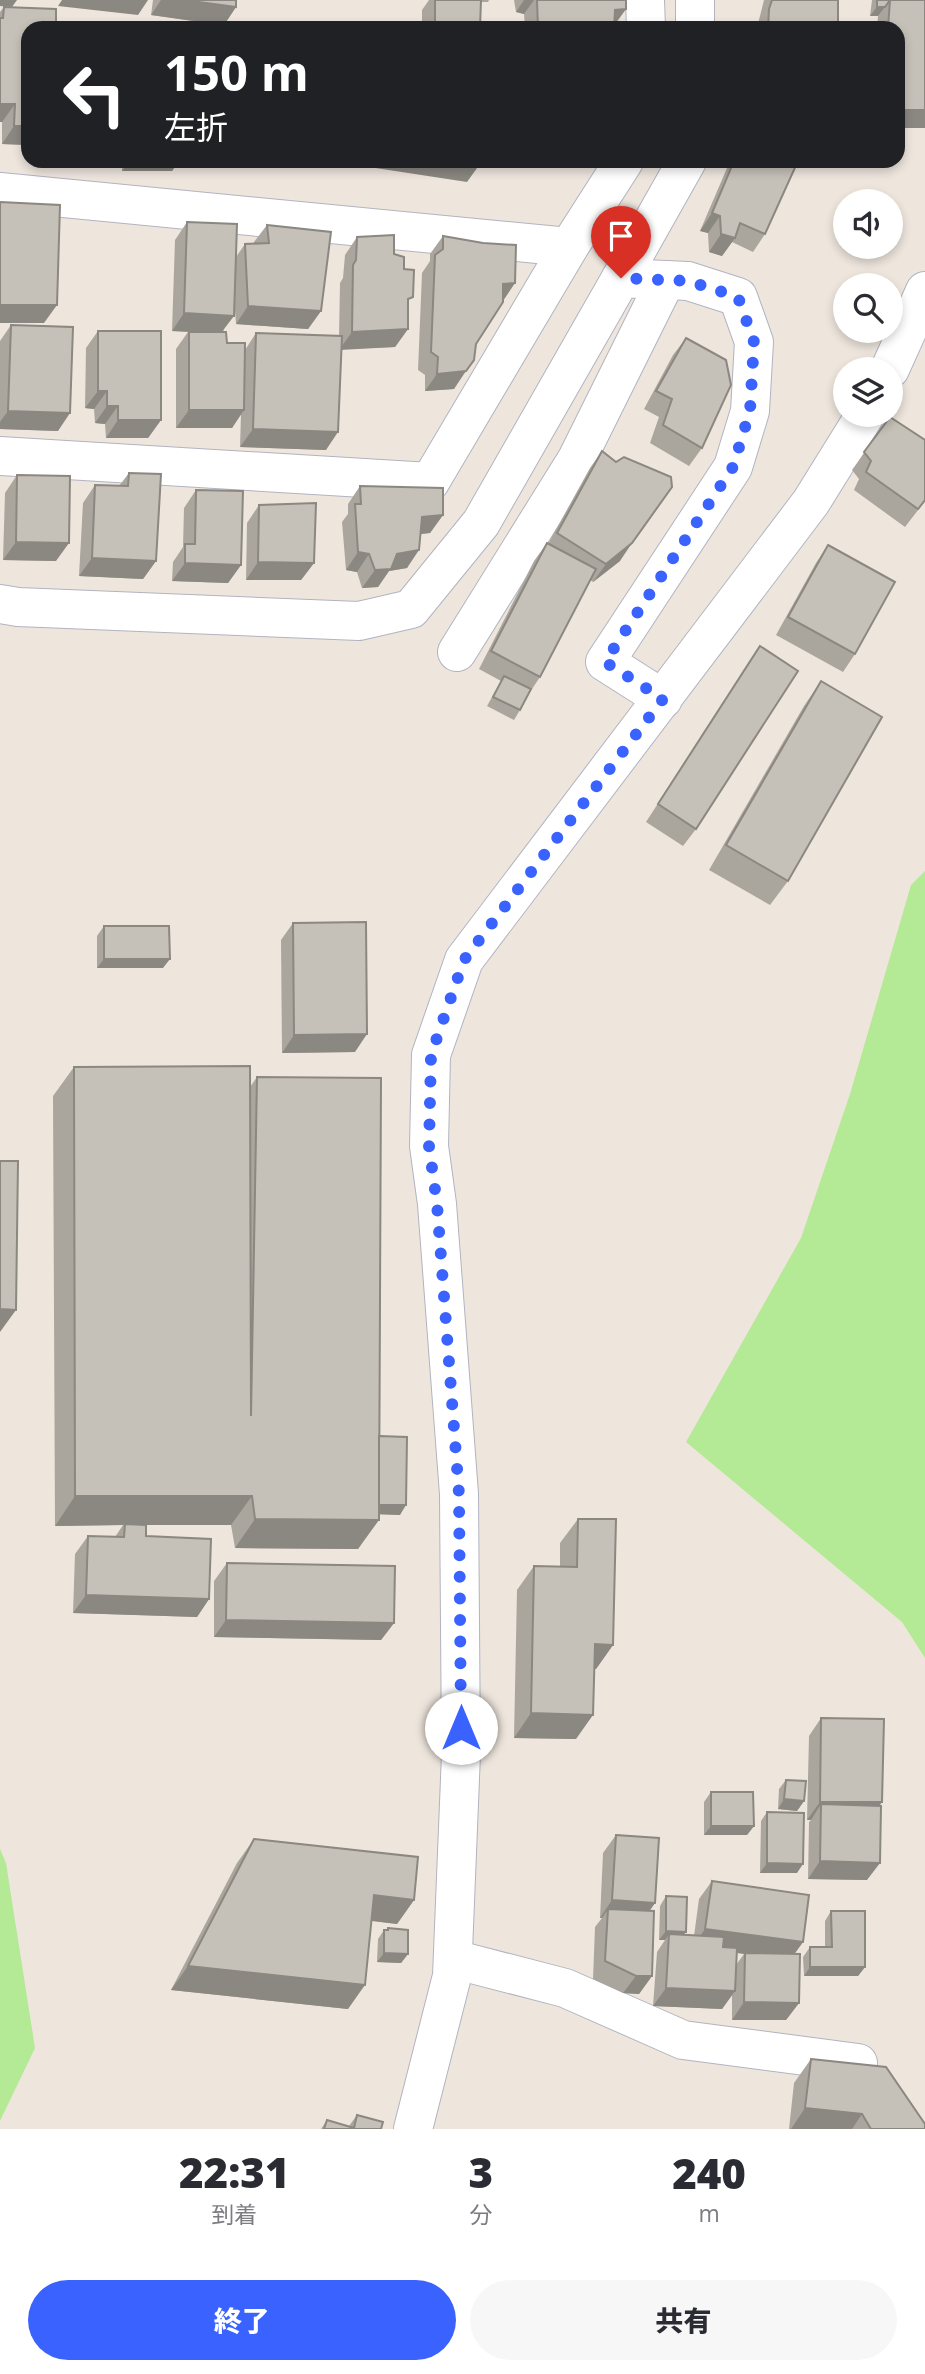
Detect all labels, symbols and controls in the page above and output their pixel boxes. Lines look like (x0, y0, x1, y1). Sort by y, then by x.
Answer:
text: 150 m (164, 39, 309, 105)
icon: left (49, 49, 140, 140)
text: 左折 (164, 105, 228, 148)
map controls (833, 189, 903, 427)
button: sound (833, 189, 903, 259)
pin (591, 206, 651, 278)
icon: arrive (602, 217, 640, 255)
button: search (833, 273, 903, 343)
button: layers (833, 357, 903, 427)
position arrow (424, 1691, 498, 1765)
text: 22:31 (179, 2143, 290, 2200)
text: 3 (469, 2143, 493, 2200)
text: 240 (672, 2144, 746, 2201)
text: m (698, 2197, 720, 2229)
text: 到着 (211, 2198, 257, 2230)
text: 分 (469, 2198, 492, 2230)
button: 終了 (28, 2280, 456, 2360)
button: 共有 (470, 2280, 897, 2360)

